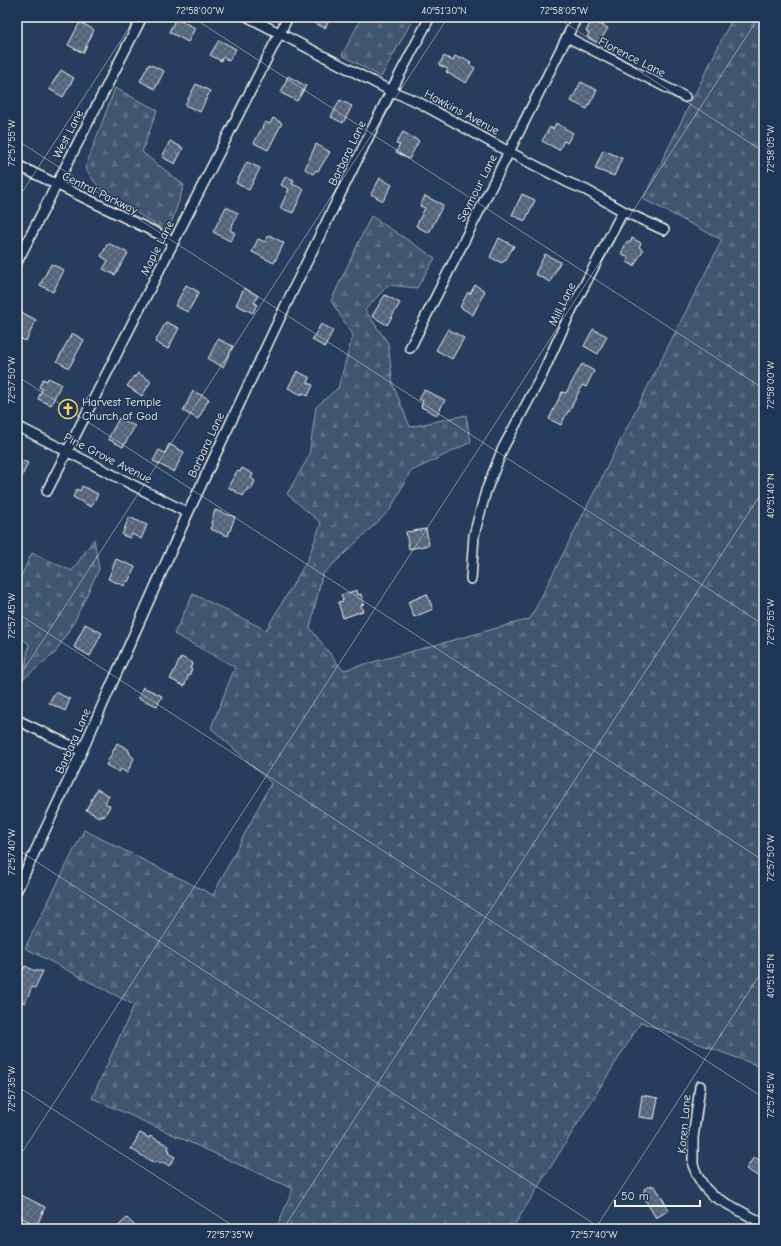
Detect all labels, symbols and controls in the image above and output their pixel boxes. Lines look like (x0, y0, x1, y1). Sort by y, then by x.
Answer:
text: 72°58'00"W (176, 5, 225, 17)
text: 40°51'30"N (421, 5, 467, 17)
text: 72°58'05"W (540, 5, 588, 17)
street label: Florence Lane (596, 34, 668, 80)
street label: Hawkins Avenue (422, 86, 502, 138)
street label: West Lane (50, 107, 86, 161)
street label: Barbara Lane (325, 118, 369, 188)
text: 72°57'55"W (6, 119, 18, 166)
text: 72°58'05"W (765, 125, 777, 173)
street label: Seymour Lane (454, 152, 500, 224)
street label: Central Parkway (60, 169, 141, 218)
street label: Maple Lane (137, 218, 177, 278)
street label: Mill Lane (545, 280, 579, 328)
text: 72°57'50"W (6, 356, 18, 404)
text: 72°58'00"W (765, 360, 777, 409)
place label: Harvest Temple Church of God (82, 395, 161, 423)
church icon: Harvest Temple Church of God (57, 398, 79, 420)
street label: Barbara Lane (185, 410, 227, 480)
street label: Pine Grove Avenue (62, 430, 154, 486)
text: 40°51'40"N (765, 474, 777, 519)
text: 72°57'45"W (6, 593, 18, 639)
text: 72°57'55"W (765, 598, 777, 645)
street label: Barbara Lane (52, 706, 94, 776)
text: 72°57'40"W (6, 828, 18, 875)
text: 72°57'50"W (765, 834, 777, 882)
text: 40°51'45"N (765, 954, 777, 998)
text: 72°57'35"W (6, 1065, 18, 1112)
text: 72°57'45"W (765, 1072, 777, 1118)
street label: Koren Lane (674, 1094, 694, 1154)
scale bar (615, 1182, 700, 1208)
text: 50 m (621, 1189, 649, 1203)
text: 72°57'35"W (207, 1229, 254, 1241)
text: 72°57'40"W (571, 1229, 618, 1241)

